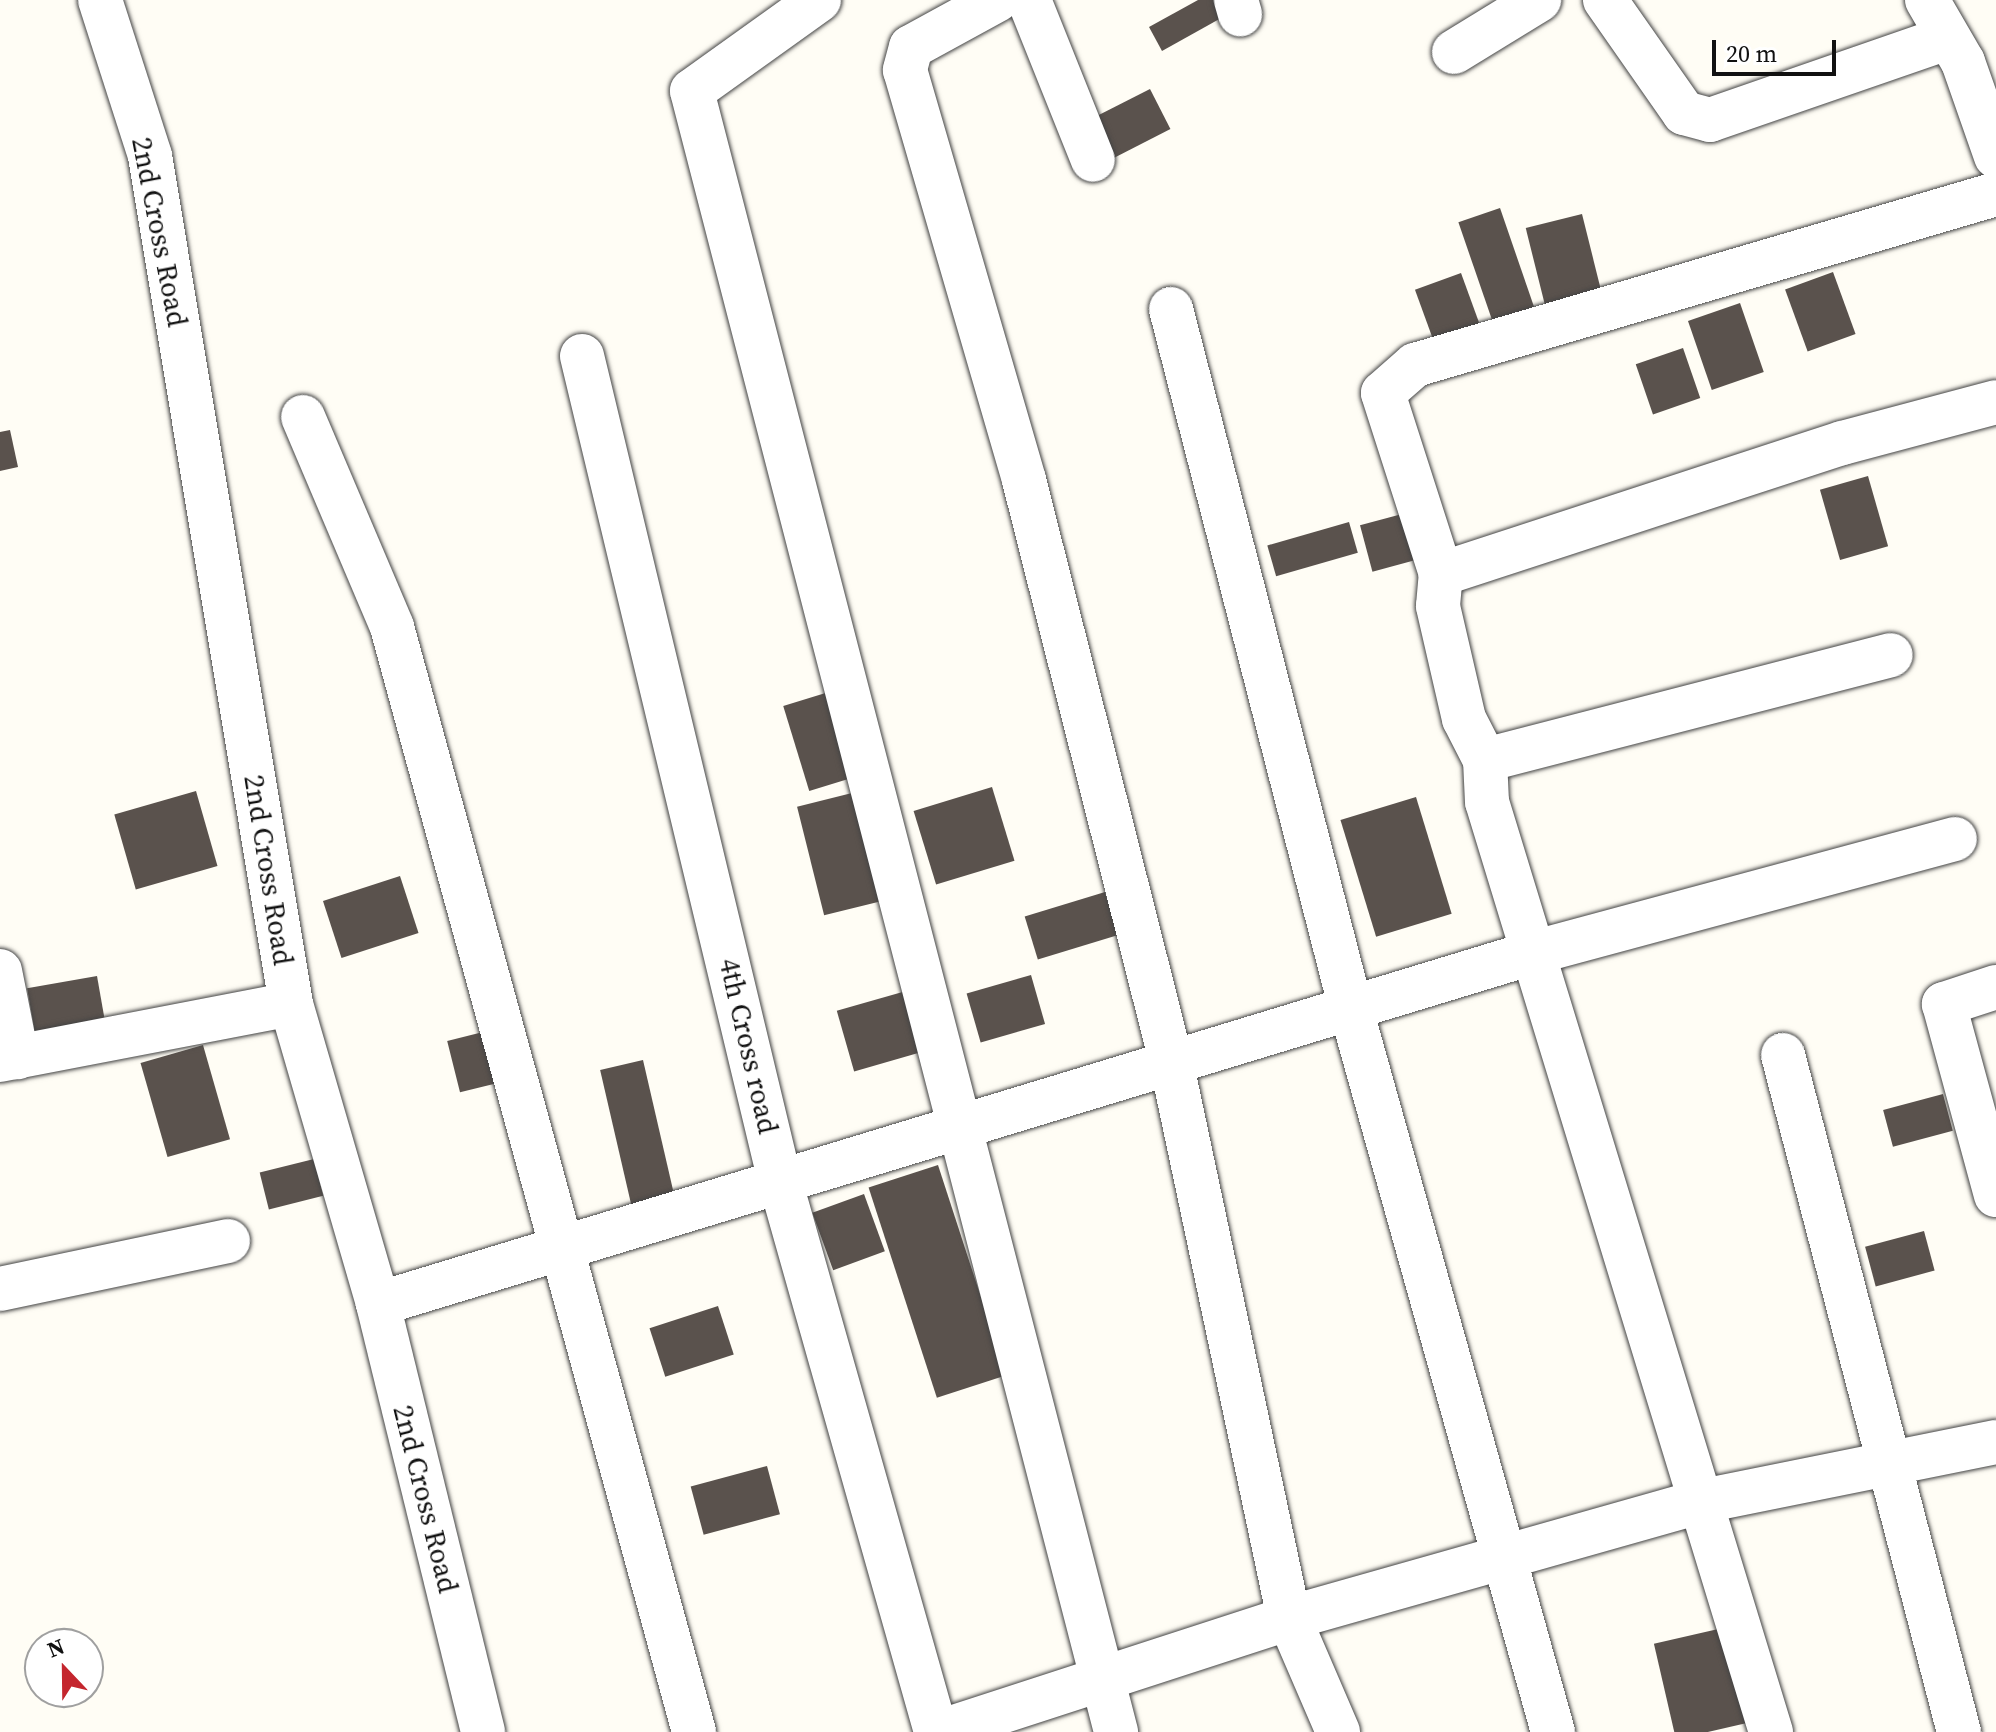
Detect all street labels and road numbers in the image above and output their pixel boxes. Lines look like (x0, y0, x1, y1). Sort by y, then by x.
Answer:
street label: 2nd Cross Road (125, 134, 195, 330)
street label: 2nd Cross Road (237, 772, 301, 968)
street label: 4th Cross road (713, 955, 785, 1137)
street label: 2nd Cross Road (386, 1402, 466, 1596)

